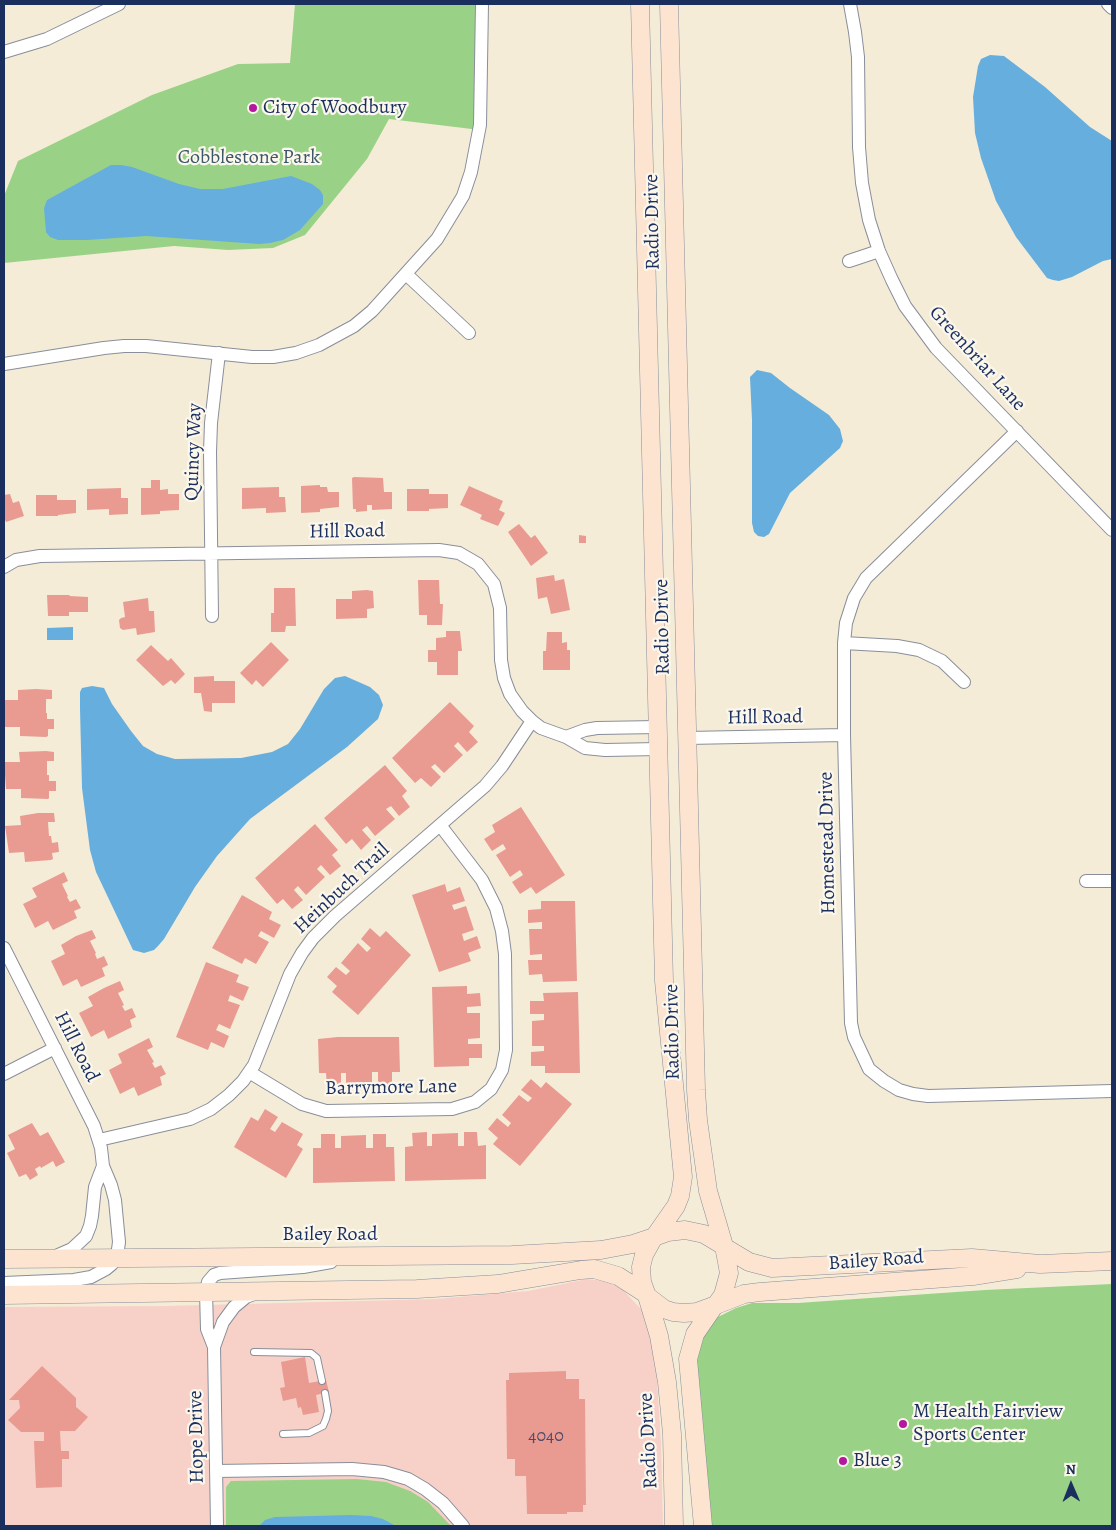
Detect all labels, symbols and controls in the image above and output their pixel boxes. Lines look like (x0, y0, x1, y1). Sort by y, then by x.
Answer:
place label: City of Woodbury (263, 96, 406, 120)
marker: City of Woodbury (247, 102, 259, 114)
park label: Cobblestone Park (178, 146, 320, 170)
street label: Radio Drive (640, 174, 666, 270)
street label: Greenbriar Lane (924, 302, 1030, 416)
street label: Quincy Way (180, 403, 208, 501)
street label: Hill Road (309, 519, 385, 545)
street label: Radio Drive (650, 579, 676, 675)
street label: Hill Road (727, 705, 803, 731)
street label: Homestead Drive (815, 771, 841, 915)
street label: Heinbuch Trail (289, 839, 395, 939)
street label: Radio Drive (660, 984, 686, 1080)
street label: Hill Road (48, 1008, 104, 1086)
street label: Barrymore Lane (325, 1075, 457, 1101)
street label: Bailey Road (282, 1223, 378, 1247)
street label: Bailey Road (828, 1246, 924, 1276)
street label: Hope Drive (184, 1390, 210, 1484)
street label: Radio Drive (634, 1392, 664, 1490)
place label: M Health Fairview Sports Center (913, 1400, 1063, 1447)
marker: M Health Fairview Sports Center (897, 1418, 909, 1430)
house number: 4040 (528, 1426, 564, 1448)
place label: Blue 3 (853, 1449, 902, 1473)
marker: Blue 3 (837, 1455, 849, 1467)
north arrow (1046, 1460, 1096, 1510)
text: N (1065, 1460, 1076, 1479)

